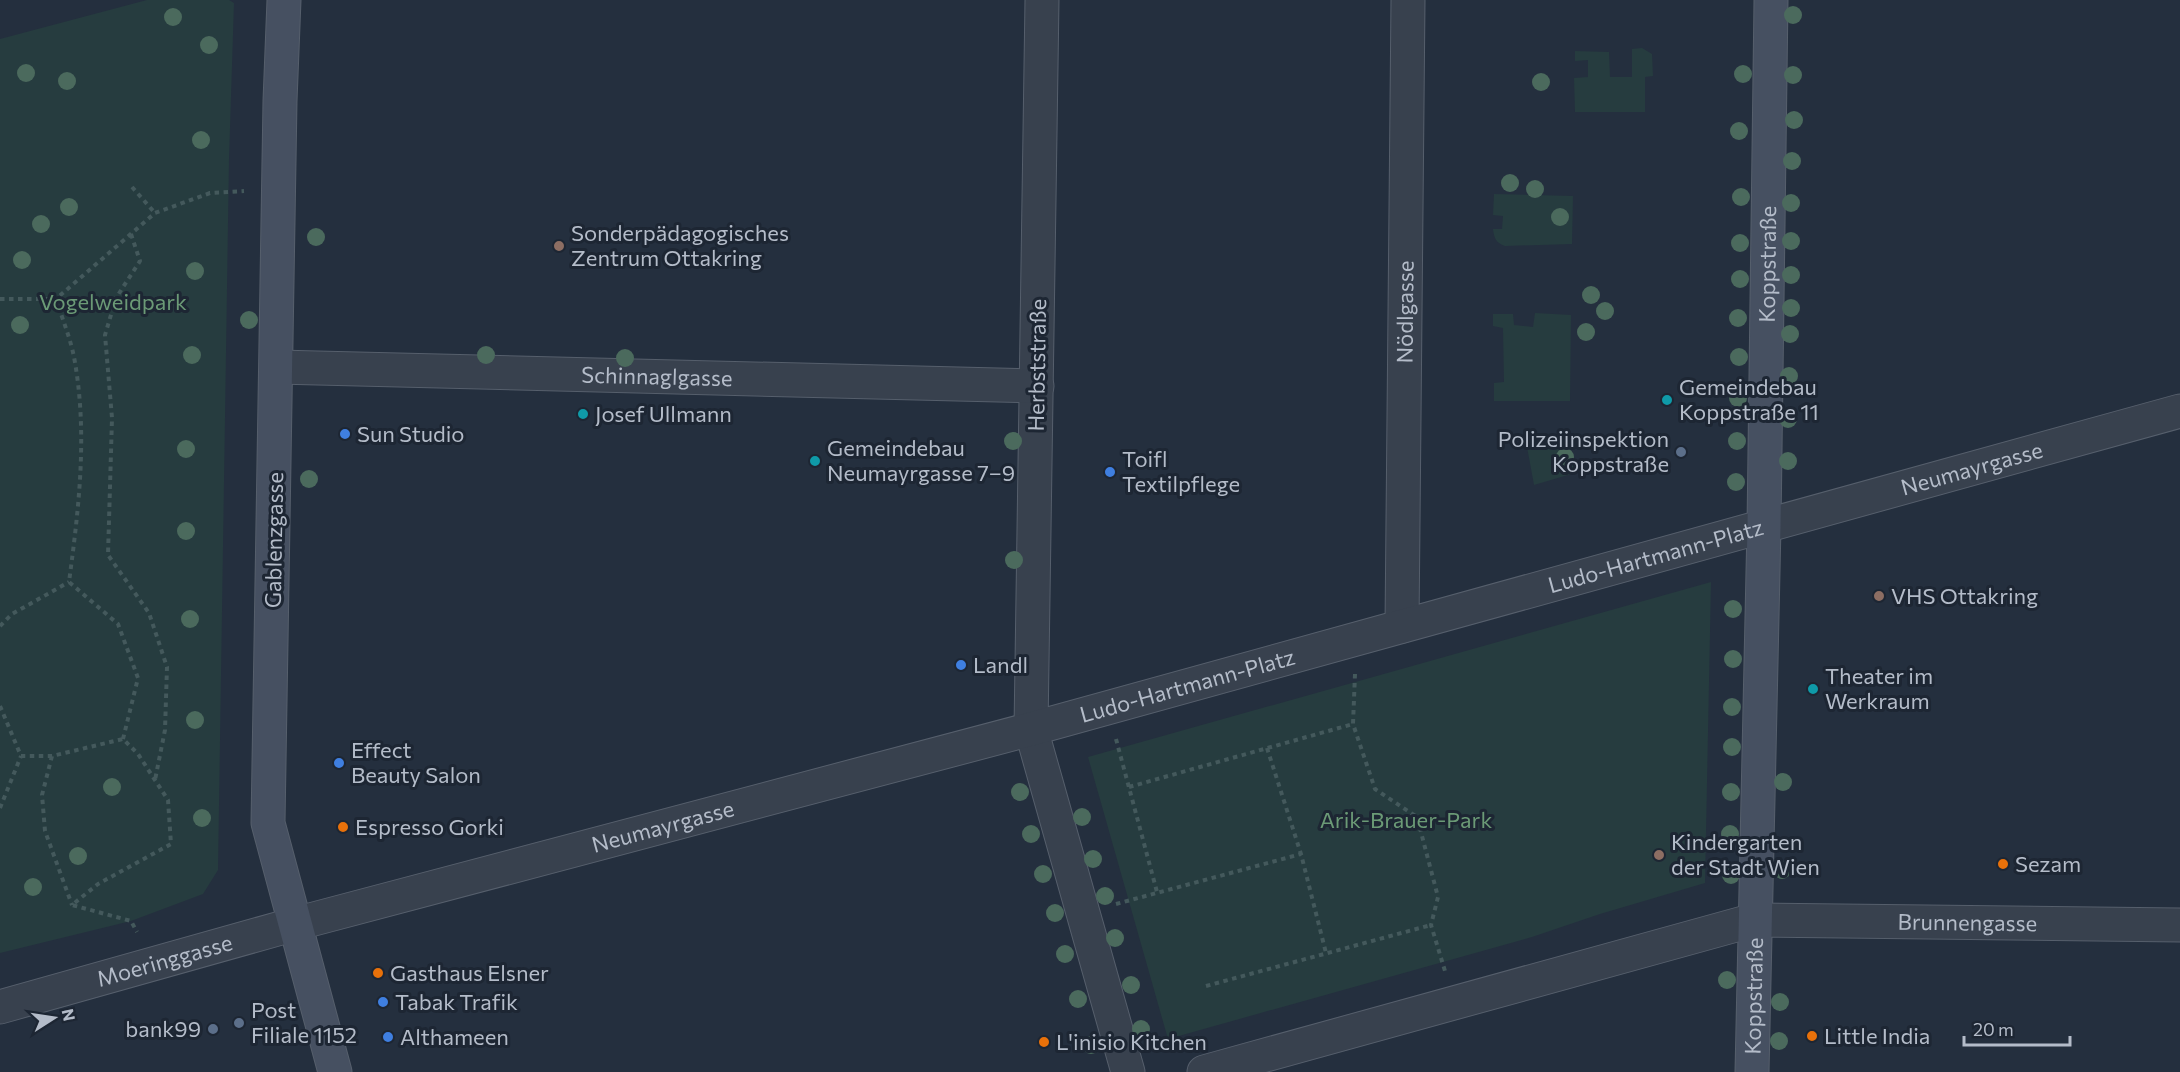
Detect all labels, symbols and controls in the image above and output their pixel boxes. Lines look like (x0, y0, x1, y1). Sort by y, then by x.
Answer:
street label: Koppstraße (1753, 205, 1781, 323)
place label: Sonderpädagogisches Zentrum Ottakring (571, 219, 789, 271)
marker: Sonderpädagogisches Zentrum Ottakring (552, 239, 566, 253)
street label: Nödlgasse (1391, 260, 1419, 364)
park label: Vogelweidpark (39, 288, 187, 315)
street label: Herbststraße (1022, 298, 1051, 432)
street label: Schinnaglgasse (581, 361, 733, 391)
place label: Gemeindebau Koppstraße 11 (1679, 373, 1819, 425)
marker: Gemeindebau Koppstraße 11 (1660, 393, 1674, 407)
place label: Josef Ullmann (595, 400, 732, 427)
marker: Josef Ullmann (576, 407, 590, 421)
place label: Sun Studio (357, 420, 465, 447)
place label: Polizeiinspektion Koppstraße (1498, 425, 1669, 477)
marker: Sun Studio (338, 427, 352, 441)
place label: Gemeindebau Neumayrgasse 7–9 (827, 434, 1015, 486)
street label: Neumayrgasse (1898, 436, 2046, 501)
place label: Toifl Textilpflege (1122, 445, 1240, 497)
marker: Polizeiinspektion Koppstraße (1674, 445, 1688, 459)
marker: Gemeindebau Neumayrgasse 7–9 (808, 454, 822, 468)
marker: Toifl Textilpflege (1103, 465, 1117, 479)
street label: Gablenzgasse (259, 472, 288, 608)
street label: Ludo-Hartmann-Platz (1545, 513, 1766, 598)
place label: VHS Ottakring (1891, 582, 2038, 609)
marker: VHS Ottakring (1872, 589, 1886, 603)
street label: Ludo-Hartmann-Platz (1077, 643, 1298, 728)
place label: Landl (973, 651, 1028, 678)
marker: Landl (954, 658, 968, 672)
place label: Theater im Werkraum (1825, 662, 1933, 714)
marker: Theater im Werkraum (1806, 682, 1820, 696)
place label: Effect Beauty Salon (351, 736, 481, 788)
marker: Effect Beauty Salon (332, 756, 346, 770)
street label: Neumayrgasse (589, 794, 737, 858)
park label: Arik-Brauer-Park (1320, 806, 1492, 833)
place label: Espresso Gorki (355, 813, 504, 840)
marker: Espresso Gorki (336, 820, 350, 834)
place label: Kindergarten der Stadt Wien (1671, 828, 1820, 880)
marker: Kindergarten der Stadt Wien (1652, 848, 1666, 862)
place label: Sezam (2015, 850, 2081, 877)
marker: Sezam (1996, 857, 2010, 871)
street label: Brunnengasse (1897, 908, 2037, 936)
street label: Moeringgasse (94, 928, 235, 992)
street label: Koppstraße (1738, 937, 1768, 1055)
place label: Gasthaus Elsner (390, 959, 549, 986)
marker: Gasthaus Elsner (371, 966, 385, 980)
north arrow (24, 988, 84, 1048)
place label: Tabak Trafik (395, 988, 518, 1015)
marker: Tabak Trafik (376, 995, 390, 1009)
place label: Post Filiale 1152 (251, 996, 357, 1048)
text: N (59, 1007, 80, 1023)
scale bar (1964, 1009, 2070, 1047)
place label: bank99 (125, 1015, 201, 1042)
marker: Post Filiale 1152 (232, 1016, 246, 1030)
text: 20 m (1973, 1018, 2014, 1040)
marker: bank99 (206, 1022, 220, 1036)
place label: Little India (1824, 1022, 1930, 1049)
place label: Althameen (400, 1023, 509, 1050)
place label: L'inisio Kitchen (1056, 1028, 1207, 1055)
marker: Little India (1805, 1029, 1819, 1043)
marker: Althameen (381, 1030, 395, 1044)
marker: L'inisio Kitchen (1037, 1035, 1051, 1049)

